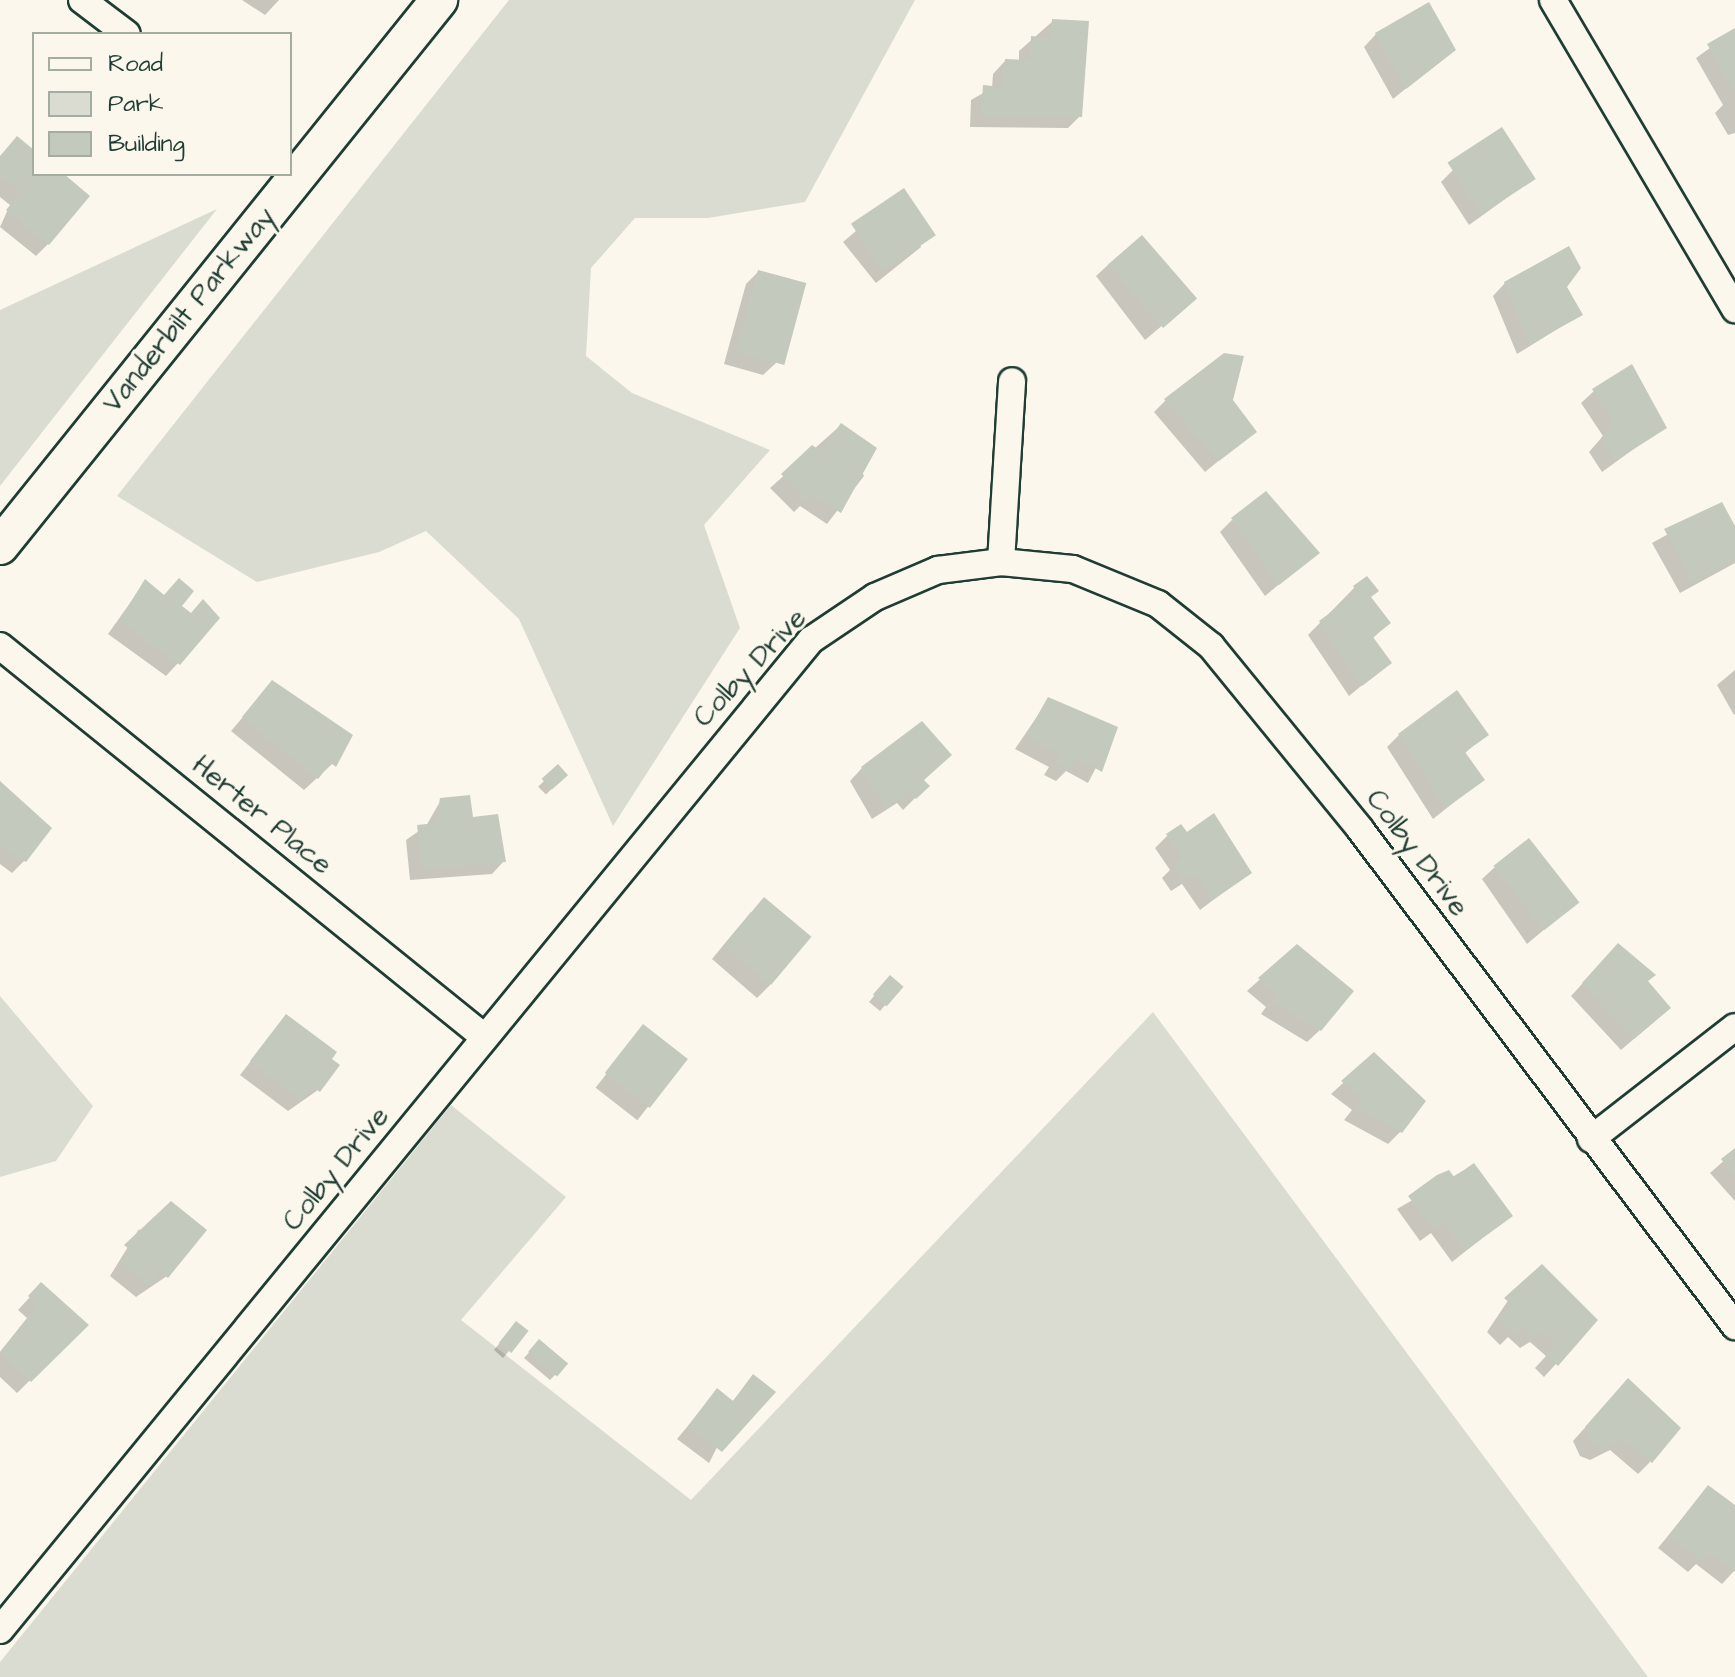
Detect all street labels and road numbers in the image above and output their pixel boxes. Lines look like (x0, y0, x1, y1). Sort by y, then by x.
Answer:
street label: Vanderbilt Parkway (96, 200, 282, 420)
street label: Colby Drive (687, 602, 813, 734)
street label: Herter Place (185, 748, 339, 882)
street label: Colby Drive (1359, 783, 1475, 923)
street label: Colby Drive (276, 1100, 396, 1238)

